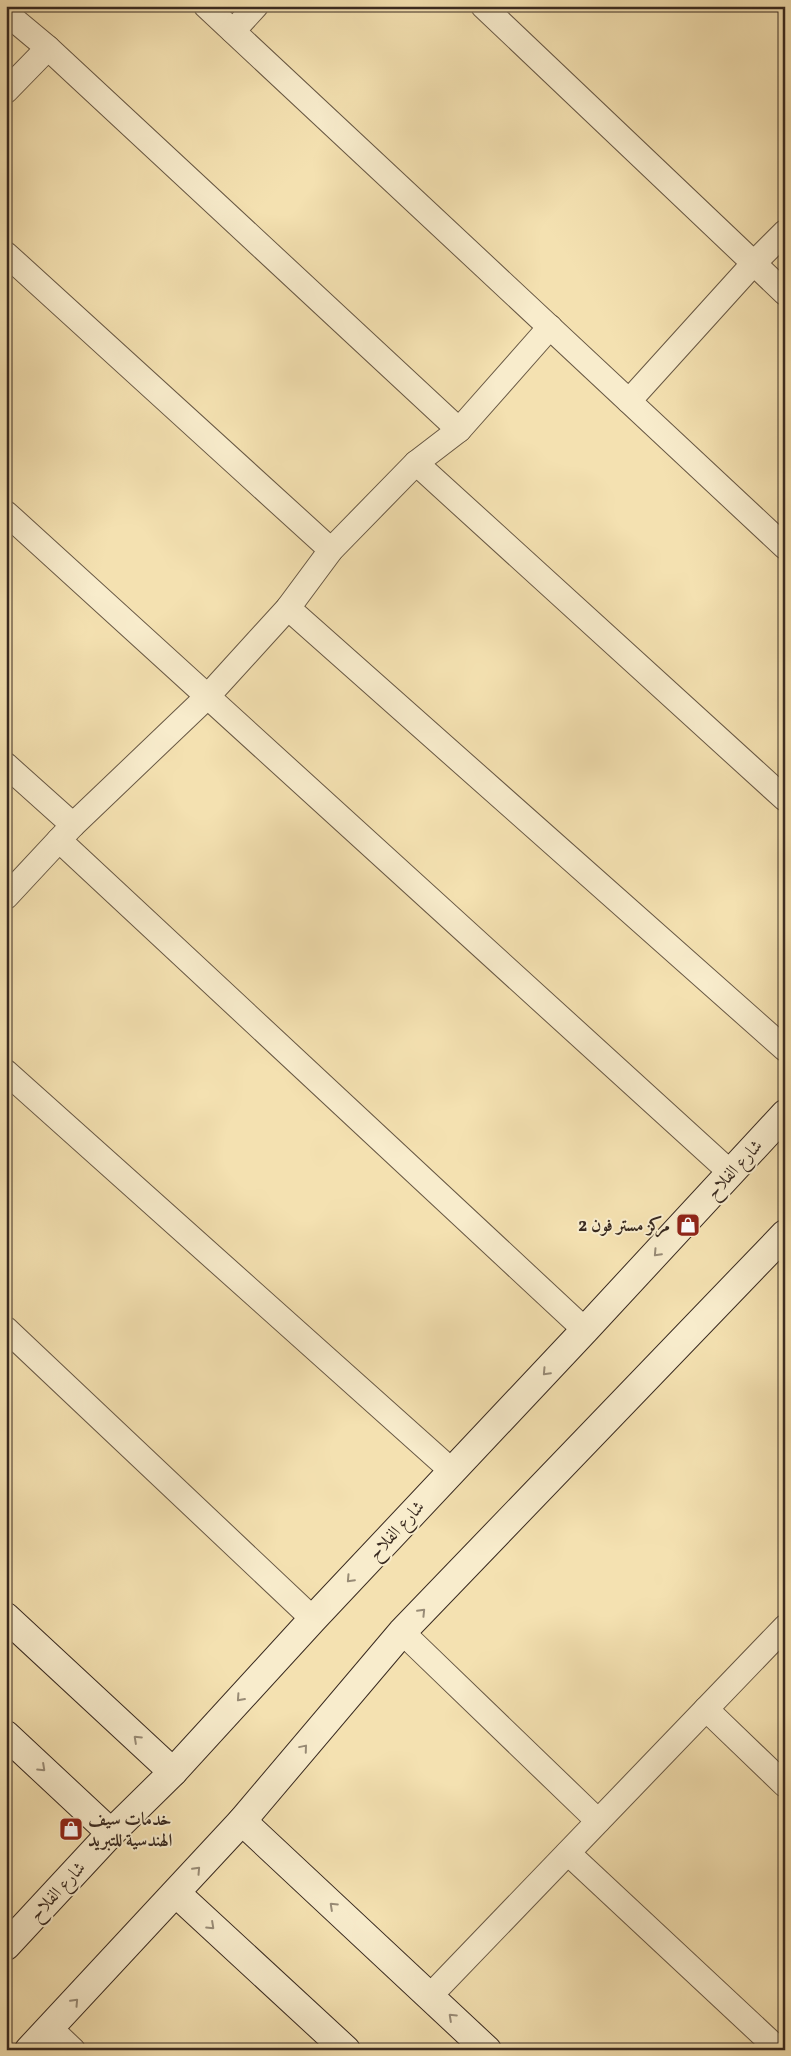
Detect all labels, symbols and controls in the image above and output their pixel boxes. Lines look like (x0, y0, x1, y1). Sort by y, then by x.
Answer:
street label: شارع الفلاح (701, 1135, 771, 1207)
shop icon: مركز مستر فون 2 (675, 1212, 701, 1238)
place label: مركز مستر فون 2 (578, 1214, 670, 1239)
one-way arrow (654, 1247, 663, 1256)
one-way arrow (543, 1366, 552, 1375)
street label: شارع الفلاح (363, 1496, 433, 1568)
one-way arrow (347, 1573, 356, 1582)
one-way arrow (416, 1608, 425, 1617)
one-way arrow (237, 1693, 246, 1702)
one-way arrow (134, 1736, 143, 1745)
one-way arrow (299, 1744, 308, 1753)
one-way arrow (36, 1762, 45, 1771)
place label: خدمات سيف الهندسية للتبريد (88, 1808, 172, 1854)
shop icon: خدمات سيف الهندسية للتبريد (58, 1816, 84, 1842)
street label: شارع الفلاح (24, 1857, 94, 1929)
one-way arrow (191, 1866, 200, 1875)
one-way arrow (329, 1903, 338, 1912)
one-way arrow (206, 1920, 215, 1929)
one-way arrow (69, 1998, 78, 2007)
one-way arrow (448, 2014, 457, 2023)

